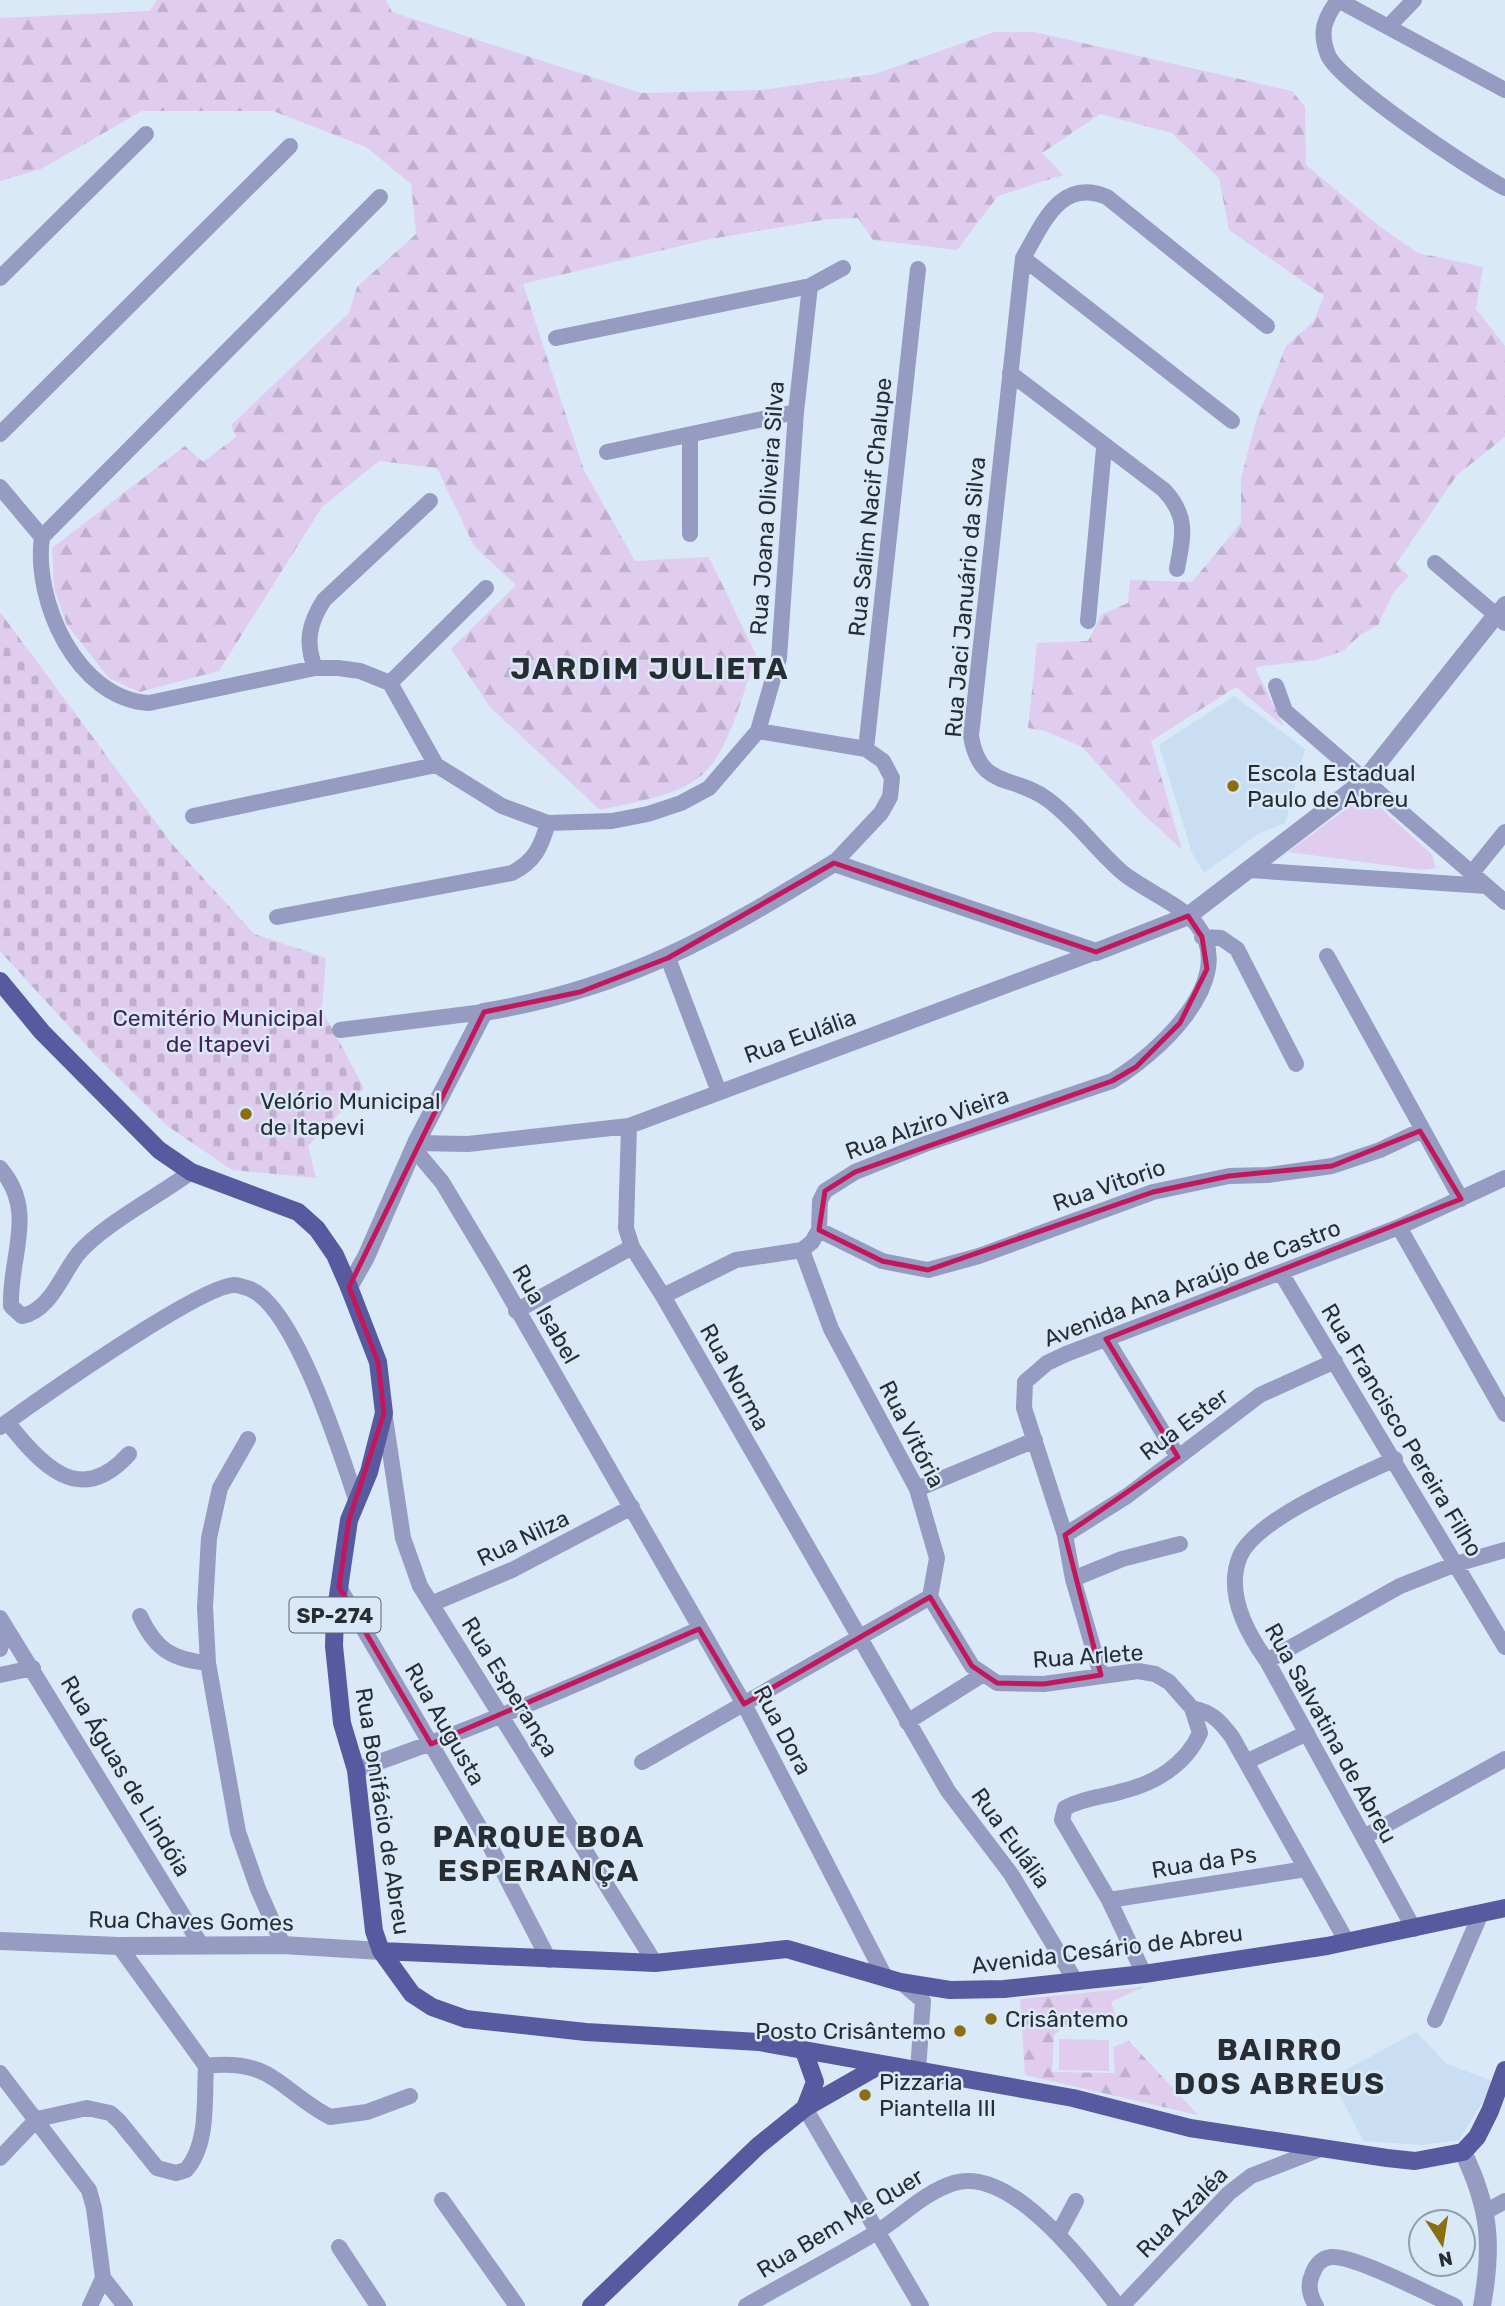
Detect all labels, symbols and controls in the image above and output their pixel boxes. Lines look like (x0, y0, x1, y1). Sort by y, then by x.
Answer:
street label: Rua Salim Nacif Chalupe (842, 376, 898, 638)
street label: Rua Joana Oliveira Silva (744, 380, 790, 636)
street label: Rua Jaci Januário da Silva (939, 456, 991, 738)
district label: JARDIM JULIETA (510, 651, 790, 687)
place label: Escola Estadual Paulo de Abreu (1247, 759, 1416, 813)
marker: Escola Estadual Paulo de Abreu (1225, 778, 1241, 794)
street label: Rua Eulália (740, 1003, 860, 1069)
park label: Cemitério Municipal de Itapevi (112, 1004, 324, 1058)
street label: Rua Alziro Vieira (841, 1080, 1013, 1166)
place label: Velório Municipal de Itapevi (260, 1087, 441, 1141)
marker: Velório Municipal de Itapevi (238, 1106, 254, 1122)
street label: Rua Vitorio (1049, 1153, 1169, 1217)
street label: Avenida Ana Araújo de Castro (1040, 1213, 1344, 1353)
street label: Rua Isabel (506, 1259, 586, 1369)
street label: Rua Francisco Pereira Filho (1315, 1298, 1489, 1562)
street label: Rua Norma (694, 1318, 776, 1436)
street label: Rua Vitória (873, 1376, 951, 1492)
street label: Rua Ester (1134, 1382, 1234, 1466)
street label: Rua Nilza (472, 1504, 574, 1572)
road number: SP-274 (290, 1598, 380, 1632)
street label: Rua Esperança (456, 1612, 564, 1762)
street label: Rua Salvatina de Abreu (1259, 1618, 1403, 1848)
street label: Rua Arlete (1032, 1638, 1144, 1674)
street label: Rua Augusta (399, 1658, 491, 1790)
street label: Rua Águas de Lindóia (55, 1670, 197, 1882)
street label: Rua Dora (748, 1680, 818, 1780)
street label: Rua Bonifácio de Abreu (350, 1685, 416, 1937)
street label: Rua Eulália (965, 1782, 1057, 1894)
district label: PARQUE BOA ESPERANÇA (432, 1819, 646, 1889)
street label: Rua da Ps (1150, 1840, 1258, 1884)
street label: Rua Chaves Gomes (88, 1905, 294, 1937)
street label: Avenida Cesário de Abreu (970, 1918, 1244, 1980)
place label: Crisântemo (1005, 2005, 1128, 2033)
marker: Crisântemo (983, 2011, 999, 2027)
place label: Posto Crisântemo (755, 2017, 946, 2045)
marker: Posto Crisântemo (952, 2023, 968, 2039)
district label: BAIRRO DOS ABREUS (1174, 2032, 1386, 2102)
place label: Pizzaria Piantella III (879, 2068, 996, 2122)
marker: Pizzaria Piantella III (857, 2087, 873, 2103)
street label: Rua Azaléa (1131, 2161, 1233, 2263)
street label: Rua Bem Me Quer (752, 2162, 929, 2284)
north arrow (1407, 2208, 1477, 2278)
text: N (1436, 2246, 1455, 2272)

